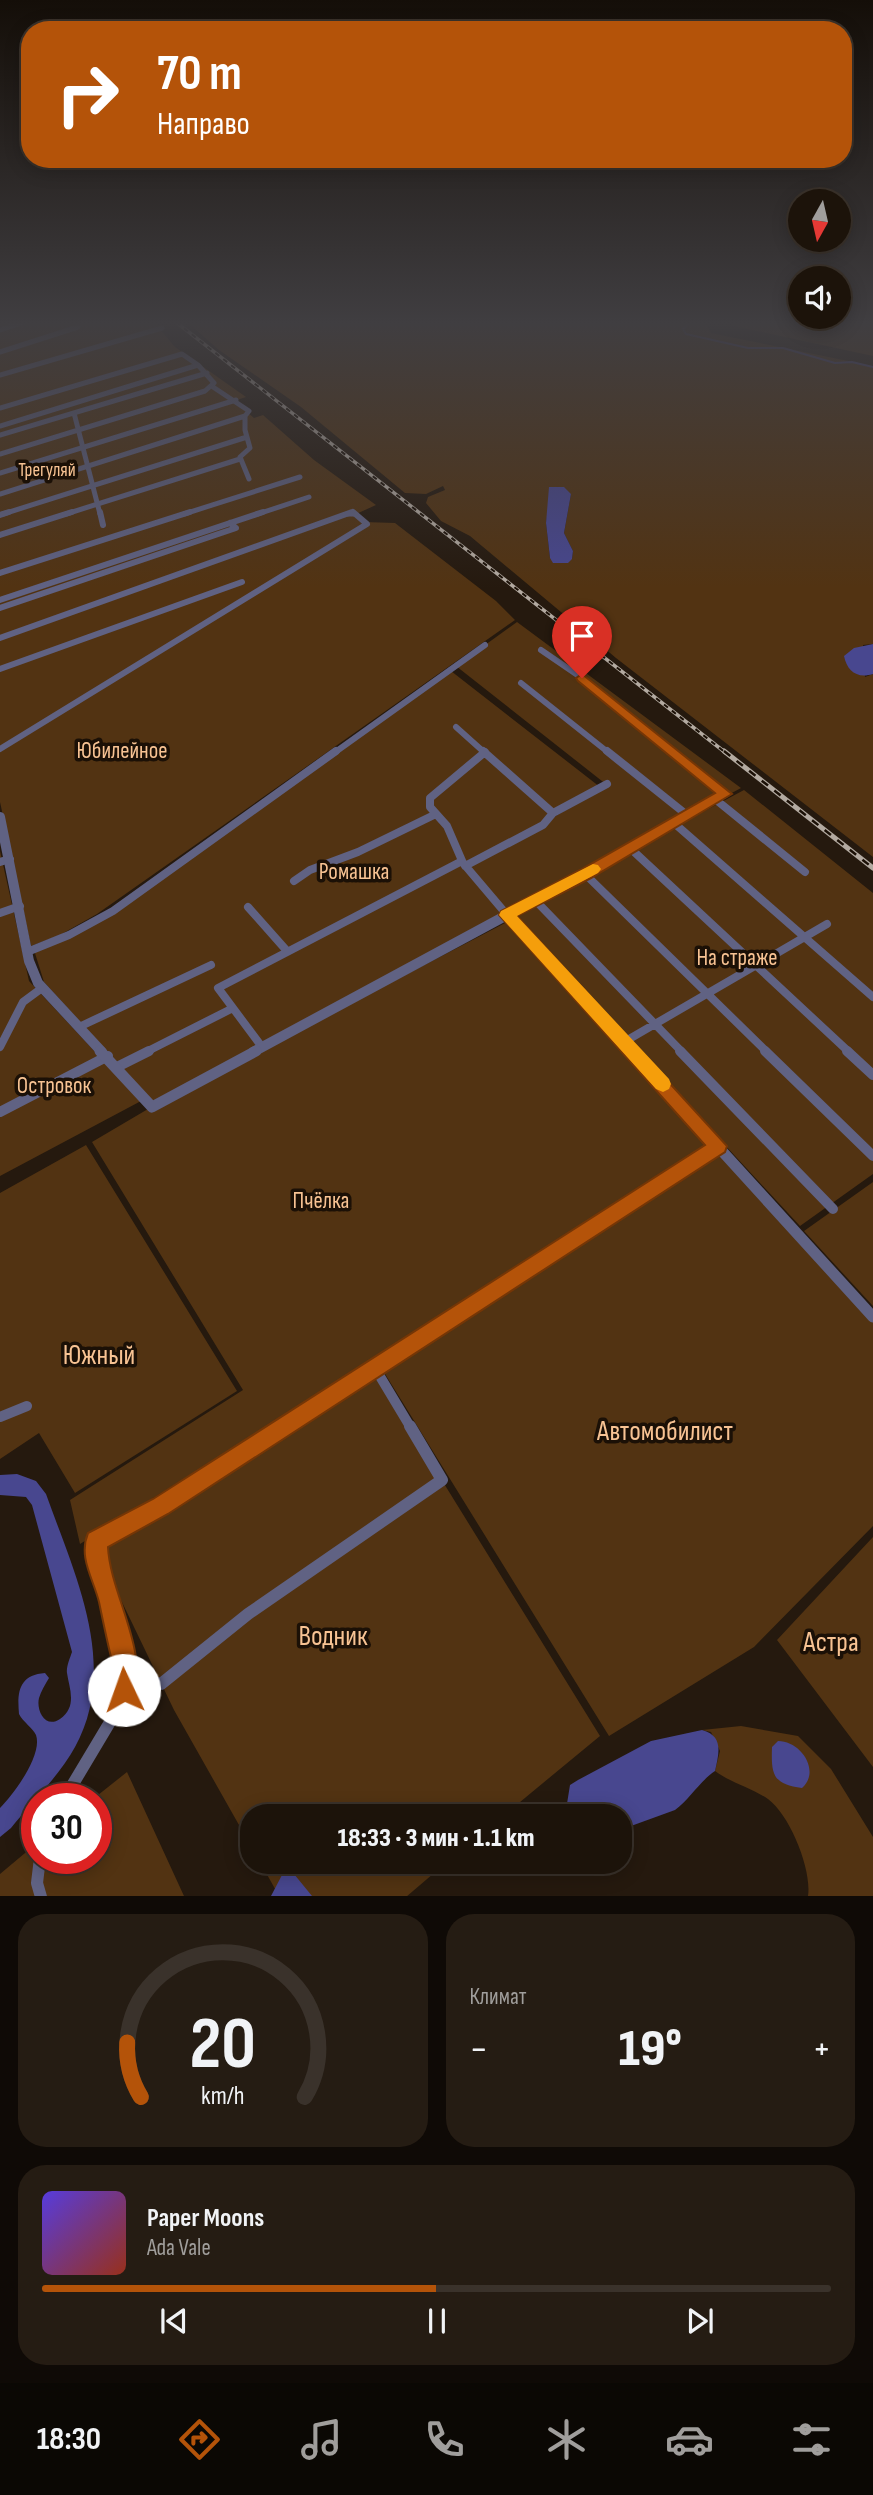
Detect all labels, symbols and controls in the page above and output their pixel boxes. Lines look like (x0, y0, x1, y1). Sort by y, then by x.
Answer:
text: 70 m (157, 45, 242, 104)
icon: right (42, 49, 133, 140)
text: Направо (157, 105, 250, 144)
north arrow (788, 189, 850, 252)
map controls (788, 189, 851, 329)
button: sound (788, 266, 851, 329)
park label: Трегуляй (18, 459, 76, 482)
pin (552, 606, 612, 678)
icon: arrive (563, 617, 601, 655)
park label: Юбилейное (76, 737, 168, 765)
park label: Ромашка (319, 858, 389, 886)
park label: На страже (696, 944, 778, 972)
park label: Островок (17, 1072, 91, 1100)
park label: Пчёлка (293, 1187, 349, 1215)
park label: Южный (63, 1339, 135, 1372)
park label: Автомобилист (596, 1415, 733, 1448)
park label: Водник (298, 1620, 368, 1653)
park label: Астра (802, 1626, 859, 1659)
position arrow (87, 1653, 161, 1727)
speed limit sign: 30 (21, 1783, 112, 1874)
text: 18:33 · 3 мин · 1.1 km (337, 1823, 535, 1854)
text: Климат (470, 1983, 527, 2011)
text: 20 (189, 2001, 256, 2089)
text: 19° (619, 2018, 682, 2081)
text: − (470, 2027, 488, 2072)
text: + (812, 2027, 831, 2072)
text: km/h (201, 2080, 244, 2111)
text: Paper Moons (147, 2203, 264, 2234)
text: Ada Vale (147, 2234, 211, 2262)
icon: previous (155, 2302, 193, 2340)
icon: pause (418, 2302, 456, 2340)
icon: next (681, 2302, 719, 2340)
icon: directions (175, 2415, 224, 2464)
icon: music (297, 2415, 346, 2464)
icon: phone (420, 2415, 469, 2464)
icon: climate (542, 2415, 591, 2464)
icon: car (665, 2415, 714, 2464)
icon: filters (787, 2415, 836, 2464)
text: 18:30 (37, 2420, 101, 2459)

